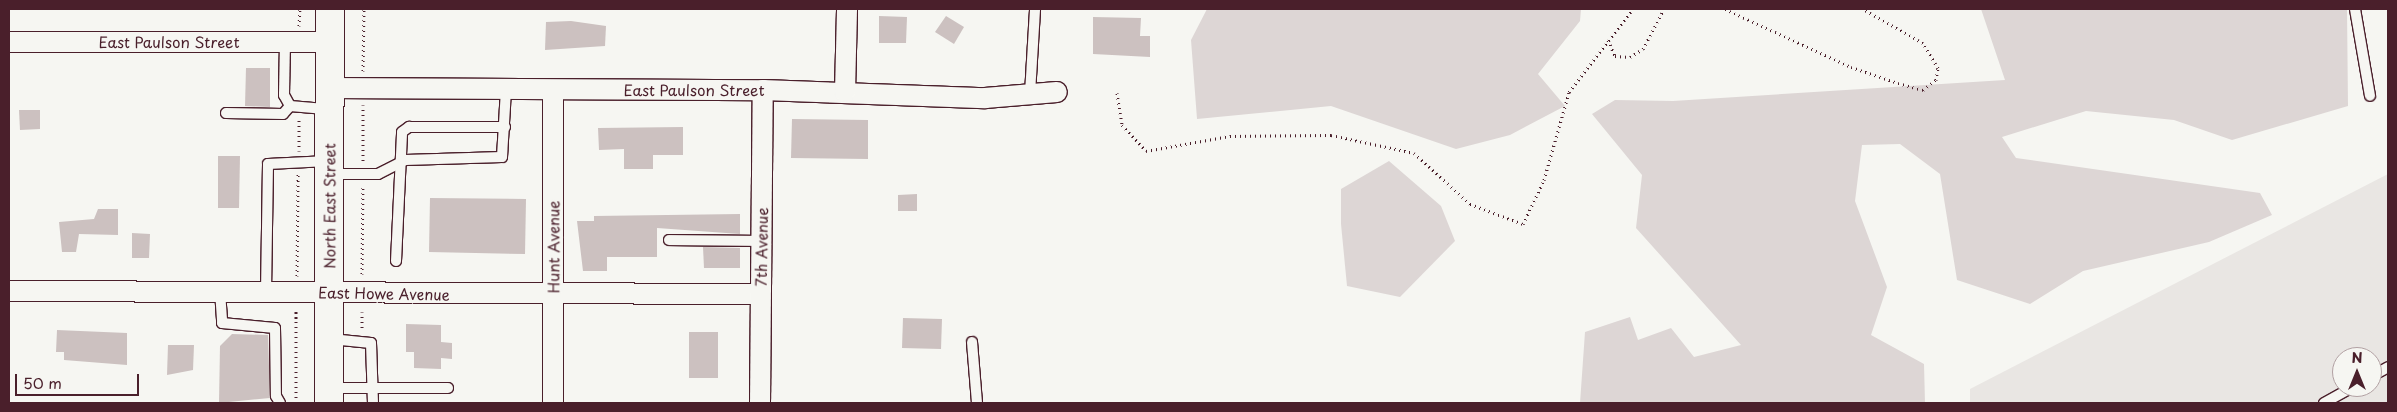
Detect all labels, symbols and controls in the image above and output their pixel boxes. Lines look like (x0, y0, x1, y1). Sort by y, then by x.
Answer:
street label: East Paulson Street (99, 33, 239, 51)
street label: East Paulson Street (624, 81, 764, 99)
street label: North East Street (320, 142, 338, 270)
street label: Hunt Avenue (544, 201, 562, 293)
street label: 7th Avenue (751, 207, 771, 287)
street label: East Howe Avenue (318, 283, 450, 303)
north arrow (2332, 347, 2382, 397)
text: N (2351, 347, 2363, 368)
scale bar (18, 364, 141, 396)
text: 50 m (23, 371, 62, 394)

